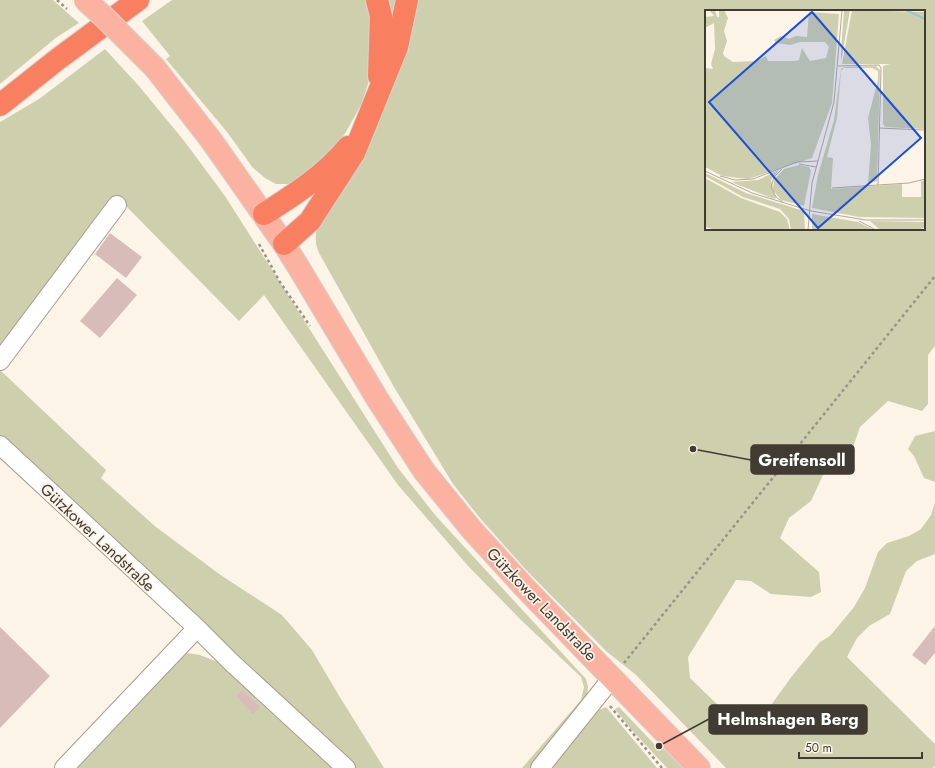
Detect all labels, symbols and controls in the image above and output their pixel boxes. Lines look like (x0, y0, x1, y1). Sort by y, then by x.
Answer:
inset map (705, 10, 925, 230)
callout: Greifensoll (751, 445, 854, 474)
text: Greifensoll (758, 448, 846, 472)
street label: Gützkower Landstraße (35, 478, 160, 597)
street label: Gützkower Landstraße (481, 543, 602, 666)
callout: Helmshagen Berg (709, 705, 867, 734)
text: Helmshagen Berg (717, 707, 859, 731)
scale bar (799, 734, 922, 760)
text: 50 m (805, 739, 832, 757)

